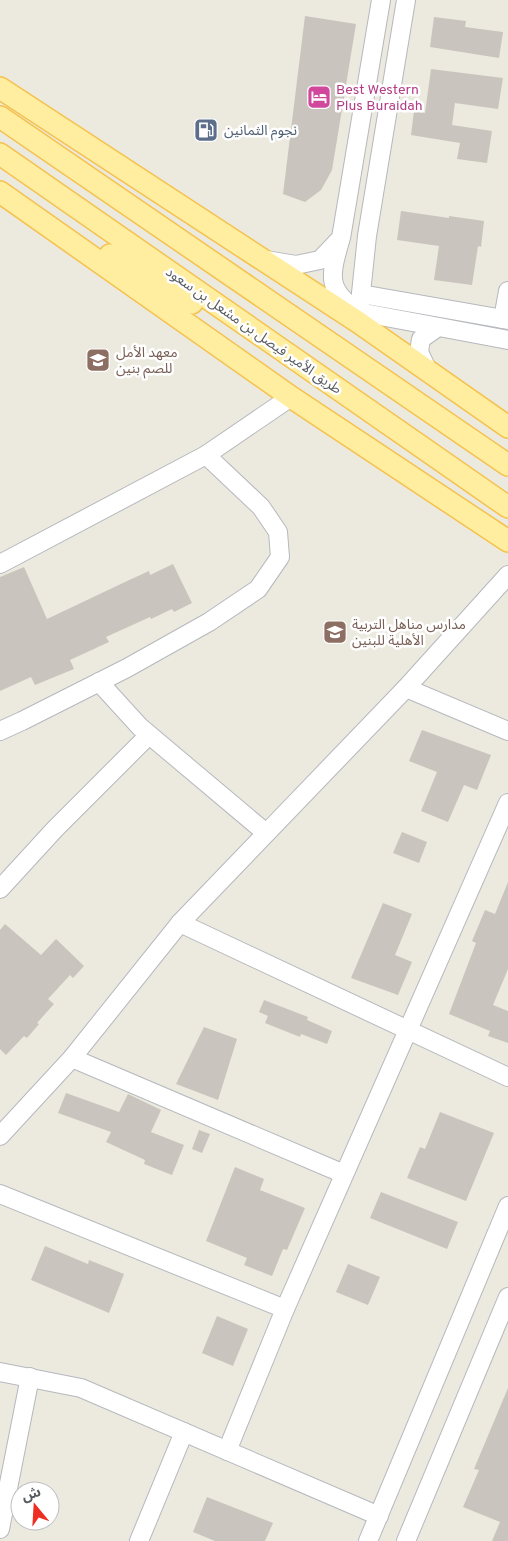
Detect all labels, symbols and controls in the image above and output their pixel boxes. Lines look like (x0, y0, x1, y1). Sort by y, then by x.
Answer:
place label: Best Western Plus Buraidah (336, 82, 423, 115)
hotel icon: Best Western Plus Buraidah (306, 84, 332, 110)
fuel station icon: نجوم الثمانين (193, 117, 219, 143)
place label: نجوم الثمانين (224, 123, 297, 141)
street label: طريق الأمير فيصل بن مشعل بن سعود (162, 263, 345, 399)
place label: معهد الأمل للصم بنين (116, 345, 178, 379)
school or university icon: معهد الأمل للصم بنين (85, 347, 111, 373)
place label: مدارس مناهل التربية الأهلية للبنين (352, 617, 466, 650)
school or university icon: مدارس مناهل التربية الأهلية للبنين (322, 619, 348, 645)
north arrow (10, 1481, 60, 1531)
text: ش (20, 1484, 43, 1506)

